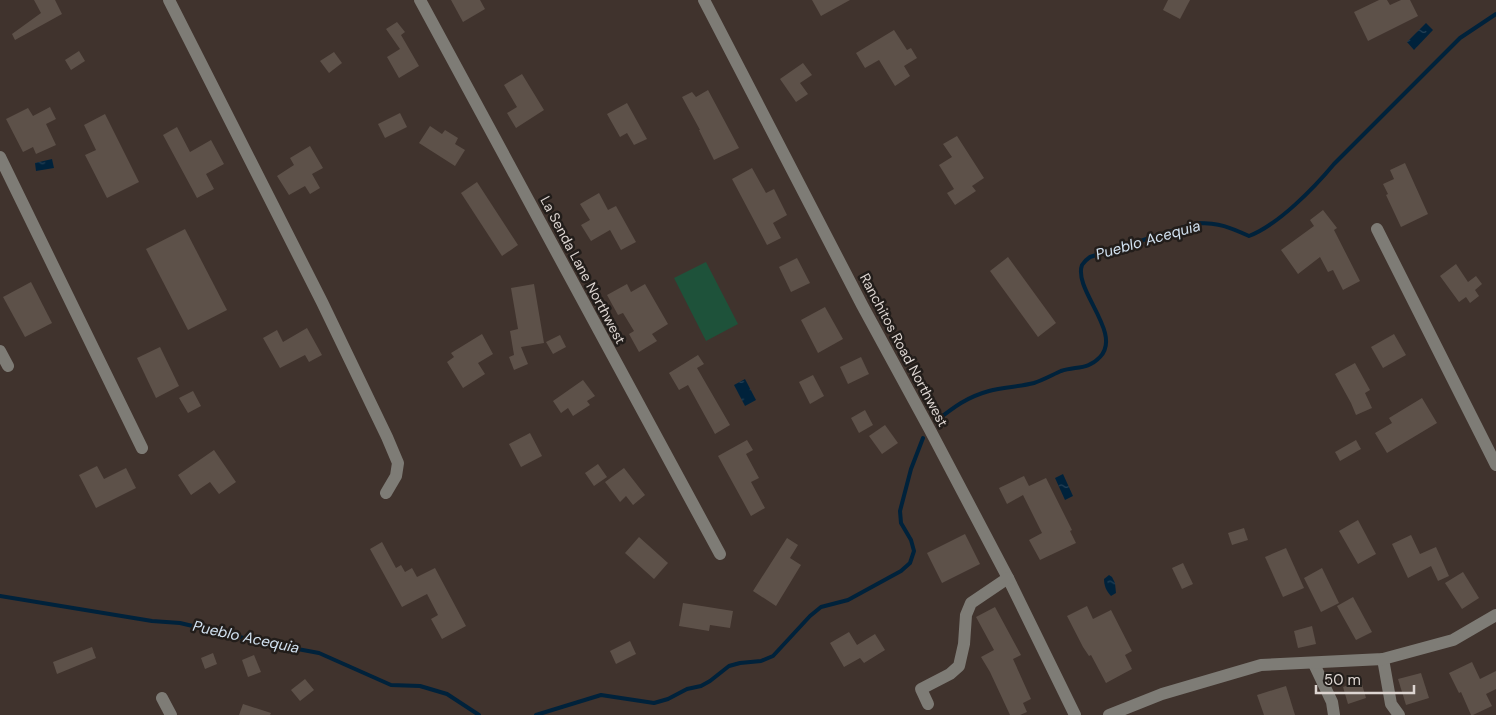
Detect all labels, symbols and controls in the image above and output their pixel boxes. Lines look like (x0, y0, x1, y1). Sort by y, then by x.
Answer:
street label: La Senda Lane Northwest (536, 193, 630, 347)
water label: Pueblo Acequia (1093, 215, 1203, 265)
street label: Ranchitos Road Northwest (856, 270, 952, 430)
water label: Pueblo Acequia (191, 616, 301, 658)
scale bar (1316, 662, 1414, 694)
text: 50 m (1324, 670, 1361, 690)

